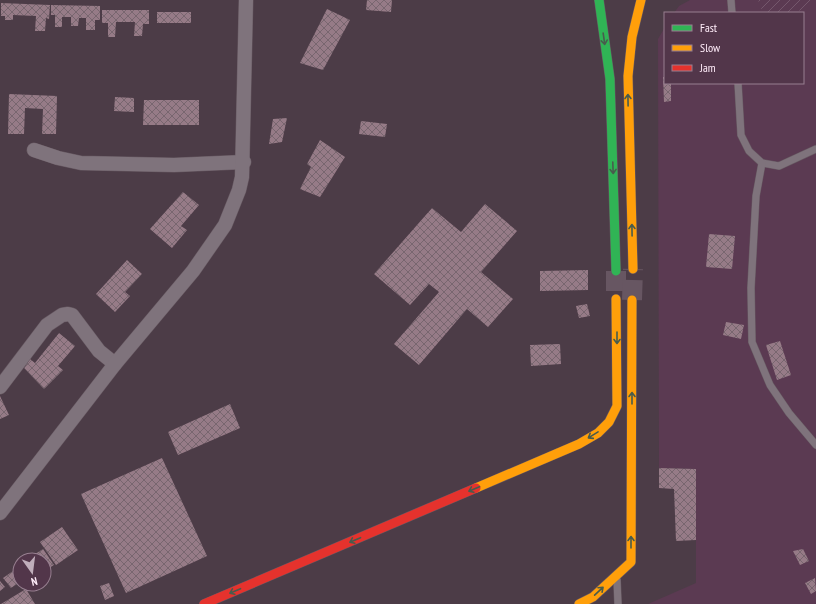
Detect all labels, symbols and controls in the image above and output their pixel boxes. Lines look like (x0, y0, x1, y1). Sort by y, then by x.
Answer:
legend (664, 12, 804, 84)
text: Fast (700, 20, 718, 35)
one-way arrow (601, 32, 608, 45)
text: Slow (700, 40, 721, 55)
text: Jam (699, 60, 716, 75)
one-way arrow (625, 94, 632, 107)
one-way arrow (609, 161, 616, 174)
one-way arrow (628, 224, 635, 237)
one-way arrow (613, 331, 621, 344)
one-way arrow (628, 392, 636, 405)
one-way arrow (587, 432, 599, 440)
one-way arrow (469, 485, 481, 493)
one-way arrow (349, 536, 361, 544)
one-way arrow (627, 536, 635, 549)
north arrow (12, 552, 52, 592)
text: N (30, 574, 39, 589)
one-way arrow (594, 586, 604, 596)
one-way arrow (230, 587, 242, 595)

